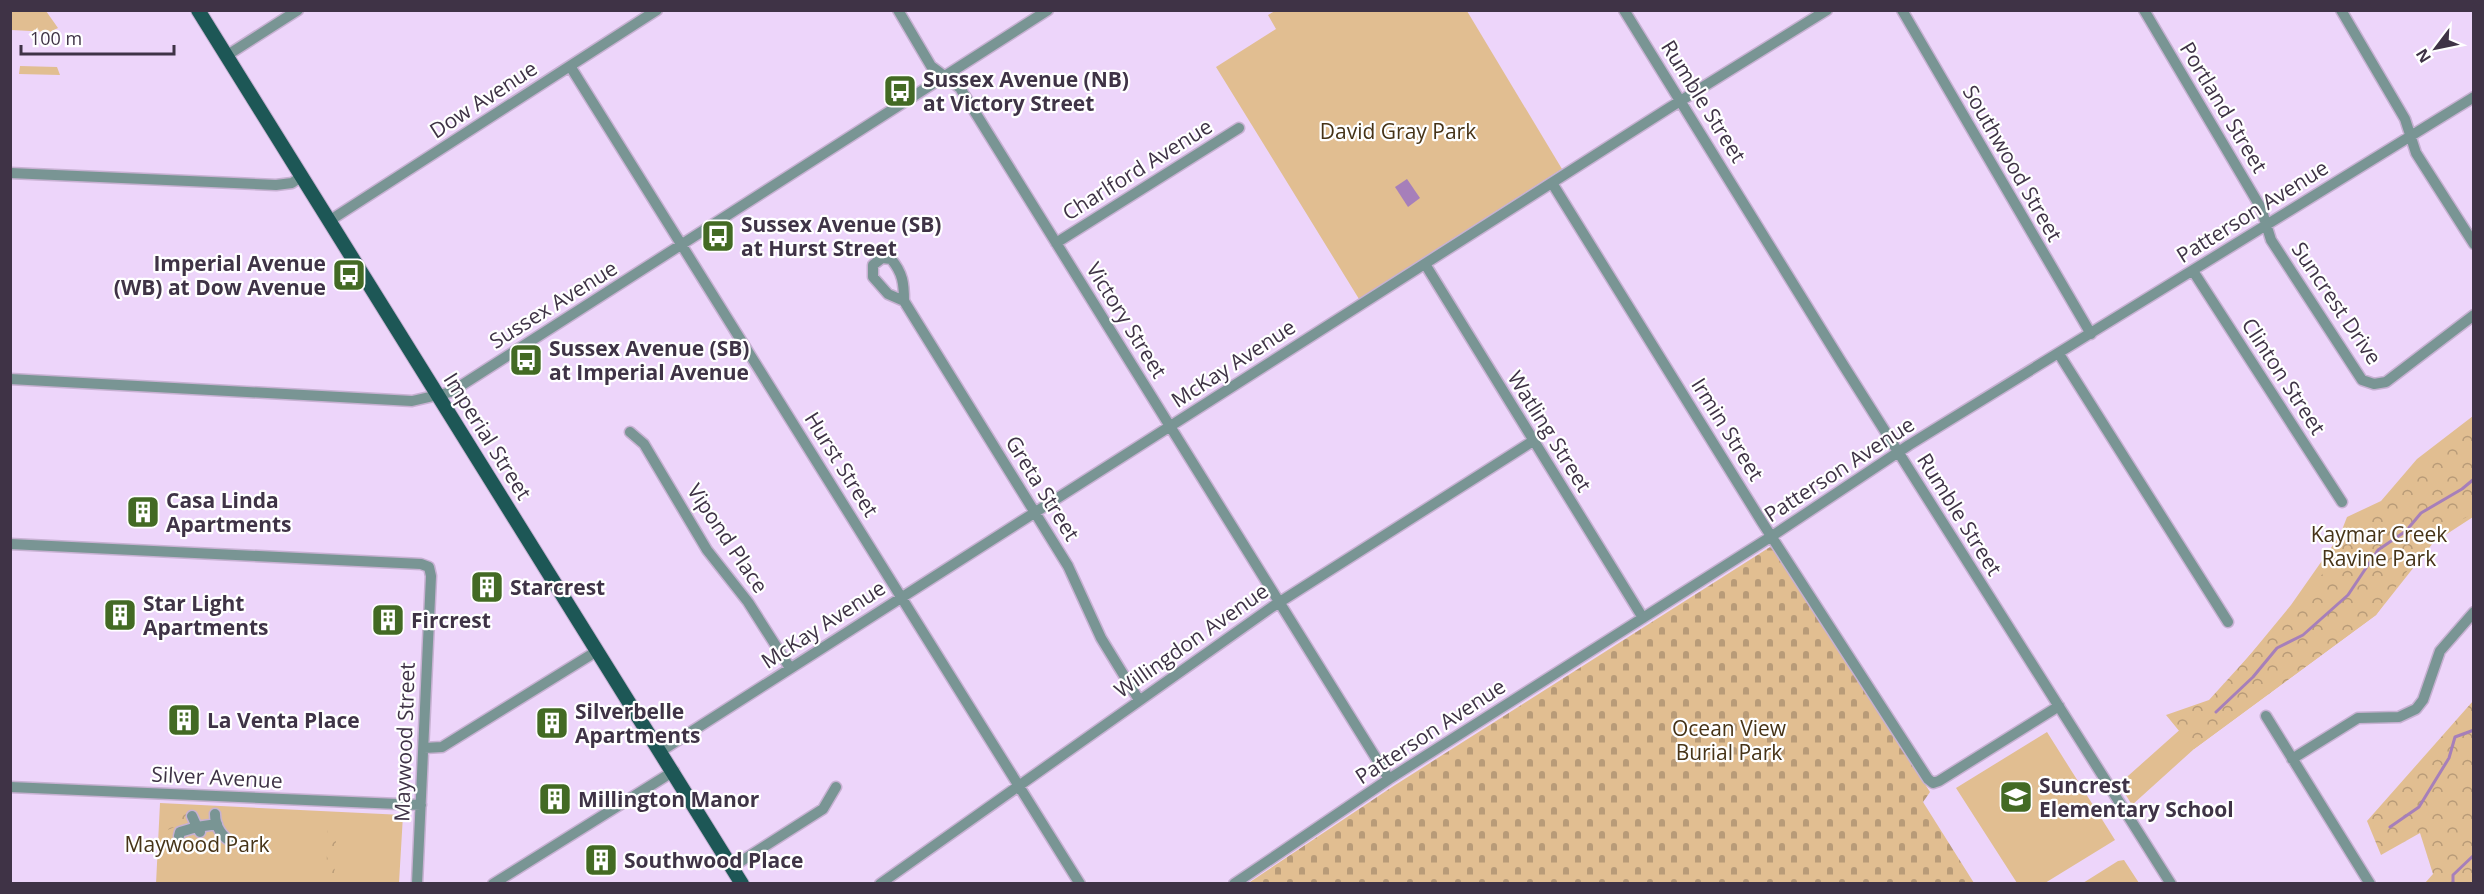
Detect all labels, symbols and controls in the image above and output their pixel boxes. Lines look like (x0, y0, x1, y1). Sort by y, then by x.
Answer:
scale bar (21, 18, 174, 56)
north arrow (2406, 18, 2466, 78)
text: 100 m (30, 26, 82, 50)
street label: Rumble Street (1655, 34, 1753, 168)
street label: Portland Street (2174, 36, 2274, 178)
text: N (2411, 45, 2436, 67)
street label: Dow Avenue (424, 54, 542, 144)
place label: Sussex Avenue (NB) at Victory Street (923, 65, 1129, 117)
bus stop icon: Sussex Avenue (NB) at Victory Street (882, 73, 918, 109)
street label: Southwood Street (1957, 80, 2069, 246)
street label: Charlford Avenue (1057, 112, 1217, 226)
park label: David Gray Park (1320, 117, 1476, 145)
street label: Patterson Avenue (2171, 153, 2333, 269)
place label: Sussex Avenue (SB) at Hurst Street (741, 210, 941, 262)
bus stop icon: Sussex Avenue (SB) at Hurst Street (700, 218, 736, 254)
street label: Suncrest Drive (2286, 236, 2388, 370)
place label: Imperial Avenue (WB) at Dow Avenue (114, 249, 326, 301)
street label: Sussex Avenue (484, 254, 622, 354)
bus stop icon: Imperial Avenue (WB) at Dow Avenue (331, 257, 367, 293)
street label: Victory Street (1080, 257, 1174, 383)
street label: McKay Avenue (1166, 312, 1300, 414)
street label: Clinton Street (2236, 312, 2332, 440)
place label: Sussex Avenue (SB) at Imperial Avenue (549, 334, 749, 386)
bus stop icon: Sussex Avenue (SB) at Imperial Avenue (508, 342, 544, 378)
street label: Watling Street (1502, 365, 1598, 497)
street label: Imperial Street (438, 367, 538, 505)
street label: Irmin Street (1685, 372, 1771, 486)
street label: Hurst Street (799, 406, 885, 522)
street label: Patterson Avenue (1759, 410, 1919, 528)
street label: Greta Street (1000, 430, 1086, 546)
street label: Rumble Street (1911, 447, 2009, 581)
street label: Vipond Place (681, 478, 775, 598)
place label: Casa Linda Apartments (166, 486, 292, 538)
building icon: Casa Linda Apartments (125, 494, 161, 530)
park label: Kaymar Creek Ravine Park (2311, 520, 2447, 572)
building icon: Starcrest (469, 569, 505, 605)
place label: Starcrest (510, 573, 605, 601)
street label: McKay Avenue (756, 573, 890, 675)
street label: Willingdon Avenue (1109, 576, 1273, 704)
place label: Star Light Apartments (143, 589, 269, 641)
building icon: Star Light Apartments (102, 597, 138, 633)
building icon: Fircrest (370, 602, 406, 638)
place label: Fircrest (411, 606, 491, 634)
street label: Maywood Street (387, 662, 421, 822)
street label: Patterson Avenue (1350, 672, 1510, 790)
place label: Silverbelle Apartments (575, 697, 701, 749)
building icon: La Venta Place (166, 702, 202, 738)
building icon: Silverbelle Apartments (534, 705, 570, 741)
place label: La Venta Place (207, 706, 360, 734)
park label: Ocean View Burial Park (1672, 714, 1787, 766)
street label: Silver Avenue (151, 760, 283, 794)
place label: Suncrest Elementary School (2039, 771, 2234, 823)
school or university icon: Suncrest Elementary School (1998, 779, 2034, 815)
building icon: Millington Manor (537, 781, 573, 817)
place label: Millington Manor (578, 785, 760, 813)
park label: Maywood Park (125, 830, 269, 858)
building icon: Southwood Place (583, 842, 619, 878)
place label: Southwood Place (624, 846, 804, 874)

